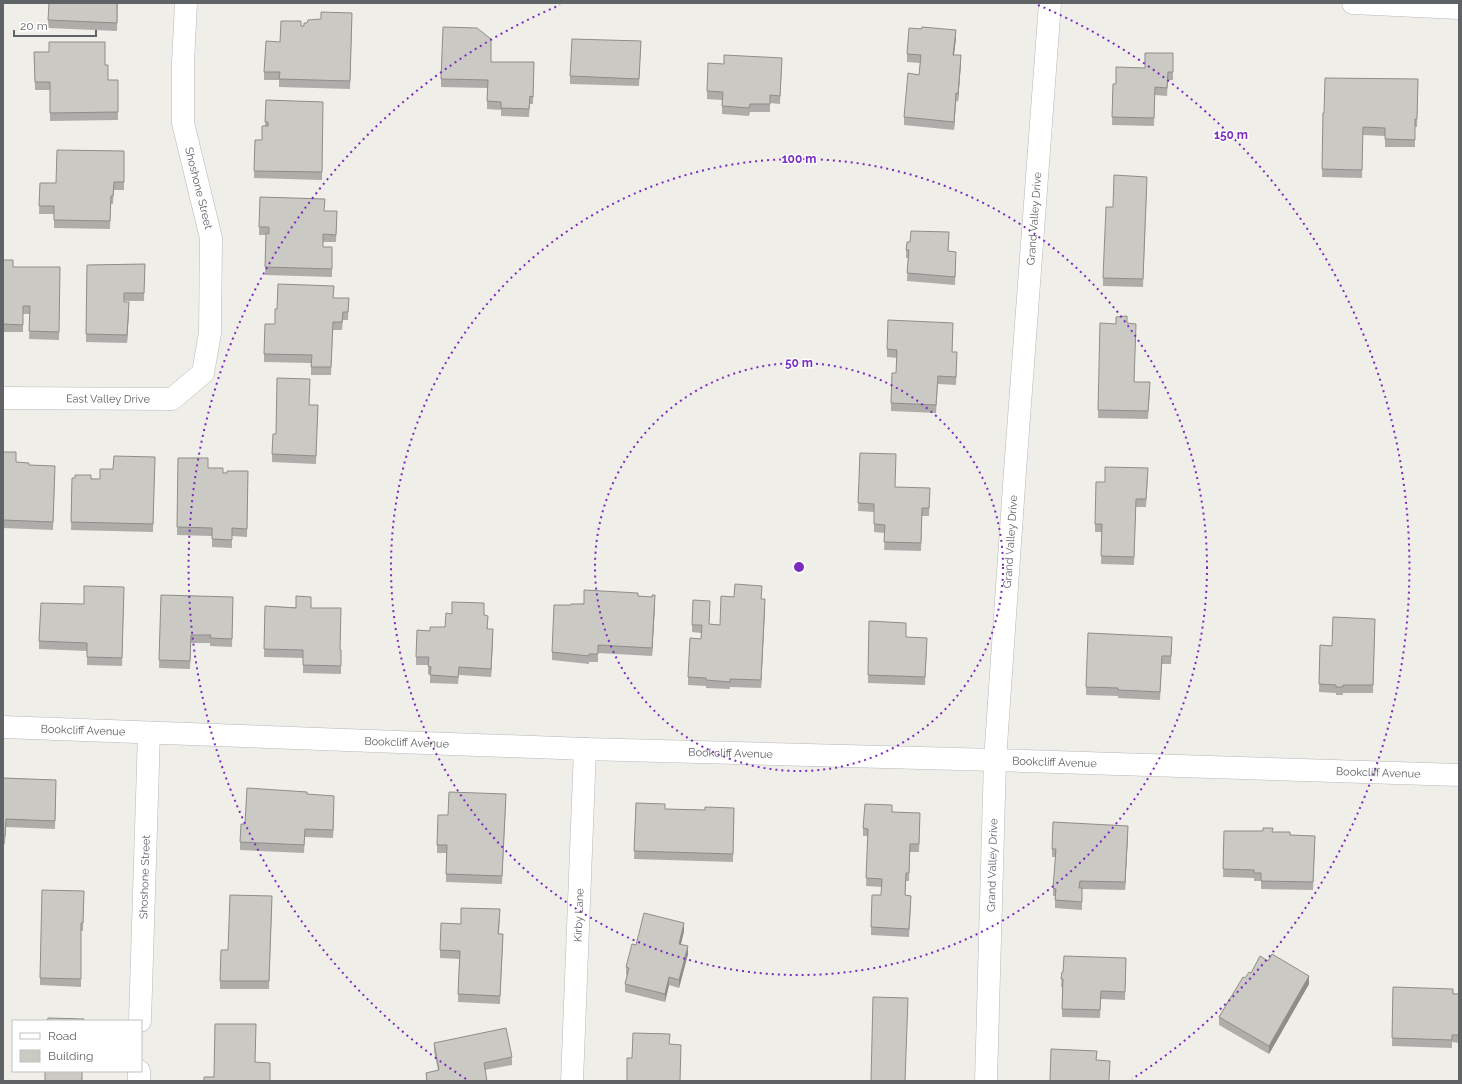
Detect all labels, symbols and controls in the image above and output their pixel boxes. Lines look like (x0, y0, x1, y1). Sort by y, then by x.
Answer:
scale bar (14, 12, 96, 38)
text: 20 m (20, 19, 48, 33)
text: 150 m (1214, 128, 1248, 142)
street label: Shoshone Street (182, 146, 215, 231)
text: 100 m (782, 152, 816, 166)
street label: Grand Valley Drive (1024, 171, 1044, 266)
text: 50 m (785, 356, 813, 370)
street label: East Valley Drive (66, 392, 151, 406)
street label: Grand Valley Drive (1001, 494, 1020, 589)
centre of rings (792, 560, 806, 574)
street label: Bookcliff Avenue (40, 722, 126, 739)
street label: Bookcliff Avenue (364, 735, 450, 751)
street label: Bookcliff Avenue (688, 746, 774, 761)
street label: Bookcliff Avenue (1012, 755, 1097, 770)
street label: Bookcliff Avenue (1336, 765, 1421, 781)
street label: Grand Valley Drive (985, 818, 1000, 912)
street label: Shoshone Street (137, 834, 153, 919)
street label: Kirby Lane (571, 888, 587, 942)
legend (12, 1020, 142, 1072)
text: Road (48, 1029, 77, 1043)
text: Building (48, 1049, 94, 1063)

